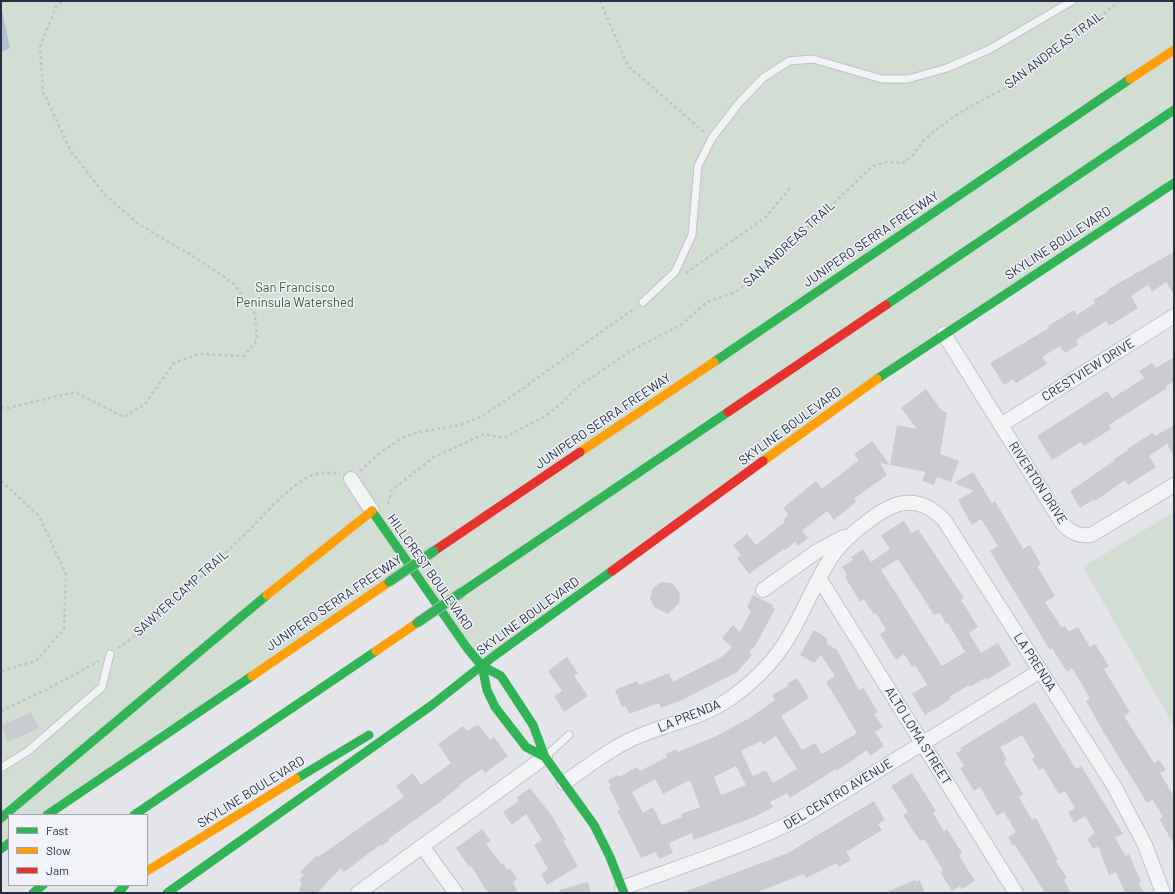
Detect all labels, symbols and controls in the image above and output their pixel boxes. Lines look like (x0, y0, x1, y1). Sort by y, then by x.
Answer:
street label: SAN ANDREAS TRAIL (1002, 8, 1106, 92)
street label: JUNIPERO SERRA FREEWAY (800, 188, 942, 290)
street label: SAN ANDREAS TRAIL (740, 198, 838, 290)
street label: SKYLINE BOULEVARD (1002, 203, 1114, 283)
park label: San Francisco Peninsula Watershed (236, 280, 354, 311)
street label: CRESTVIEW DRIVE (1039, 335, 1137, 405)
street label: JUNIPERO SERRA FREEWAY (532, 370, 674, 472)
street label: SKYLINE BOULEVARD (736, 384, 844, 468)
street label: RIVERTON DRIVE (1005, 439, 1071, 527)
street label: HILLCREST BOULEVARD (384, 511, 476, 633)
street label: SAWYER CAMP TRAIL (131, 546, 231, 640)
street label: JUNIPERO SERRA FREEWAY (263, 552, 405, 654)
street label: SKYLINE BOULEVARD (474, 574, 582, 658)
street label: LA PRENDA (1010, 630, 1060, 694)
street label: ALTO LOMA STREET (882, 684, 954, 788)
street label: LA PRENDA (655, 696, 723, 736)
street label: SKYLINE BOULEVARD (195, 753, 307, 831)
street label: DEL CENTRO AVENUE (781, 755, 895, 833)
legend (8, 814, 148, 886)
text: Fast (46, 823, 69, 837)
text: Slow (46, 843, 71, 857)
text: Jam (46, 863, 69, 877)

